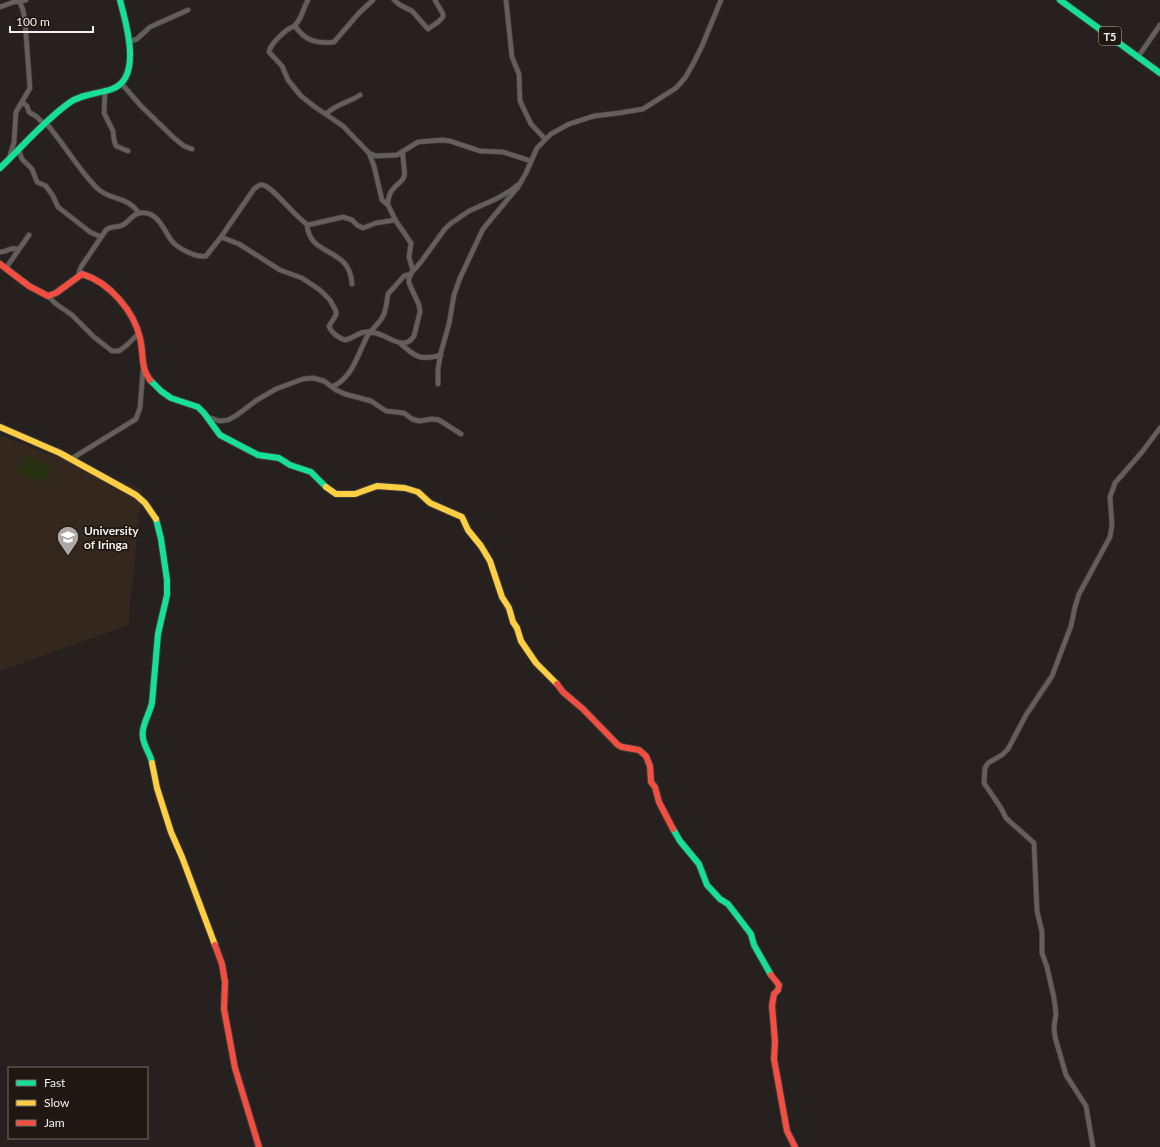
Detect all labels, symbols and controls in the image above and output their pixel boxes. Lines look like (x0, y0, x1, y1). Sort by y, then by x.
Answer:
scale bar (10, 8, 93, 34)
text: 100 m (16, 14, 50, 29)
road number: T5 (1099, 27, 1121, 45)
place label: University of Iringa (84, 523, 139, 552)
school or university icon: University of Iringa (55, 524, 81, 557)
legend (8, 1067, 148, 1139)
text: Fast (44, 1075, 66, 1090)
text: Slow (44, 1095, 70, 1110)
text: Jam (44, 1115, 65, 1130)

